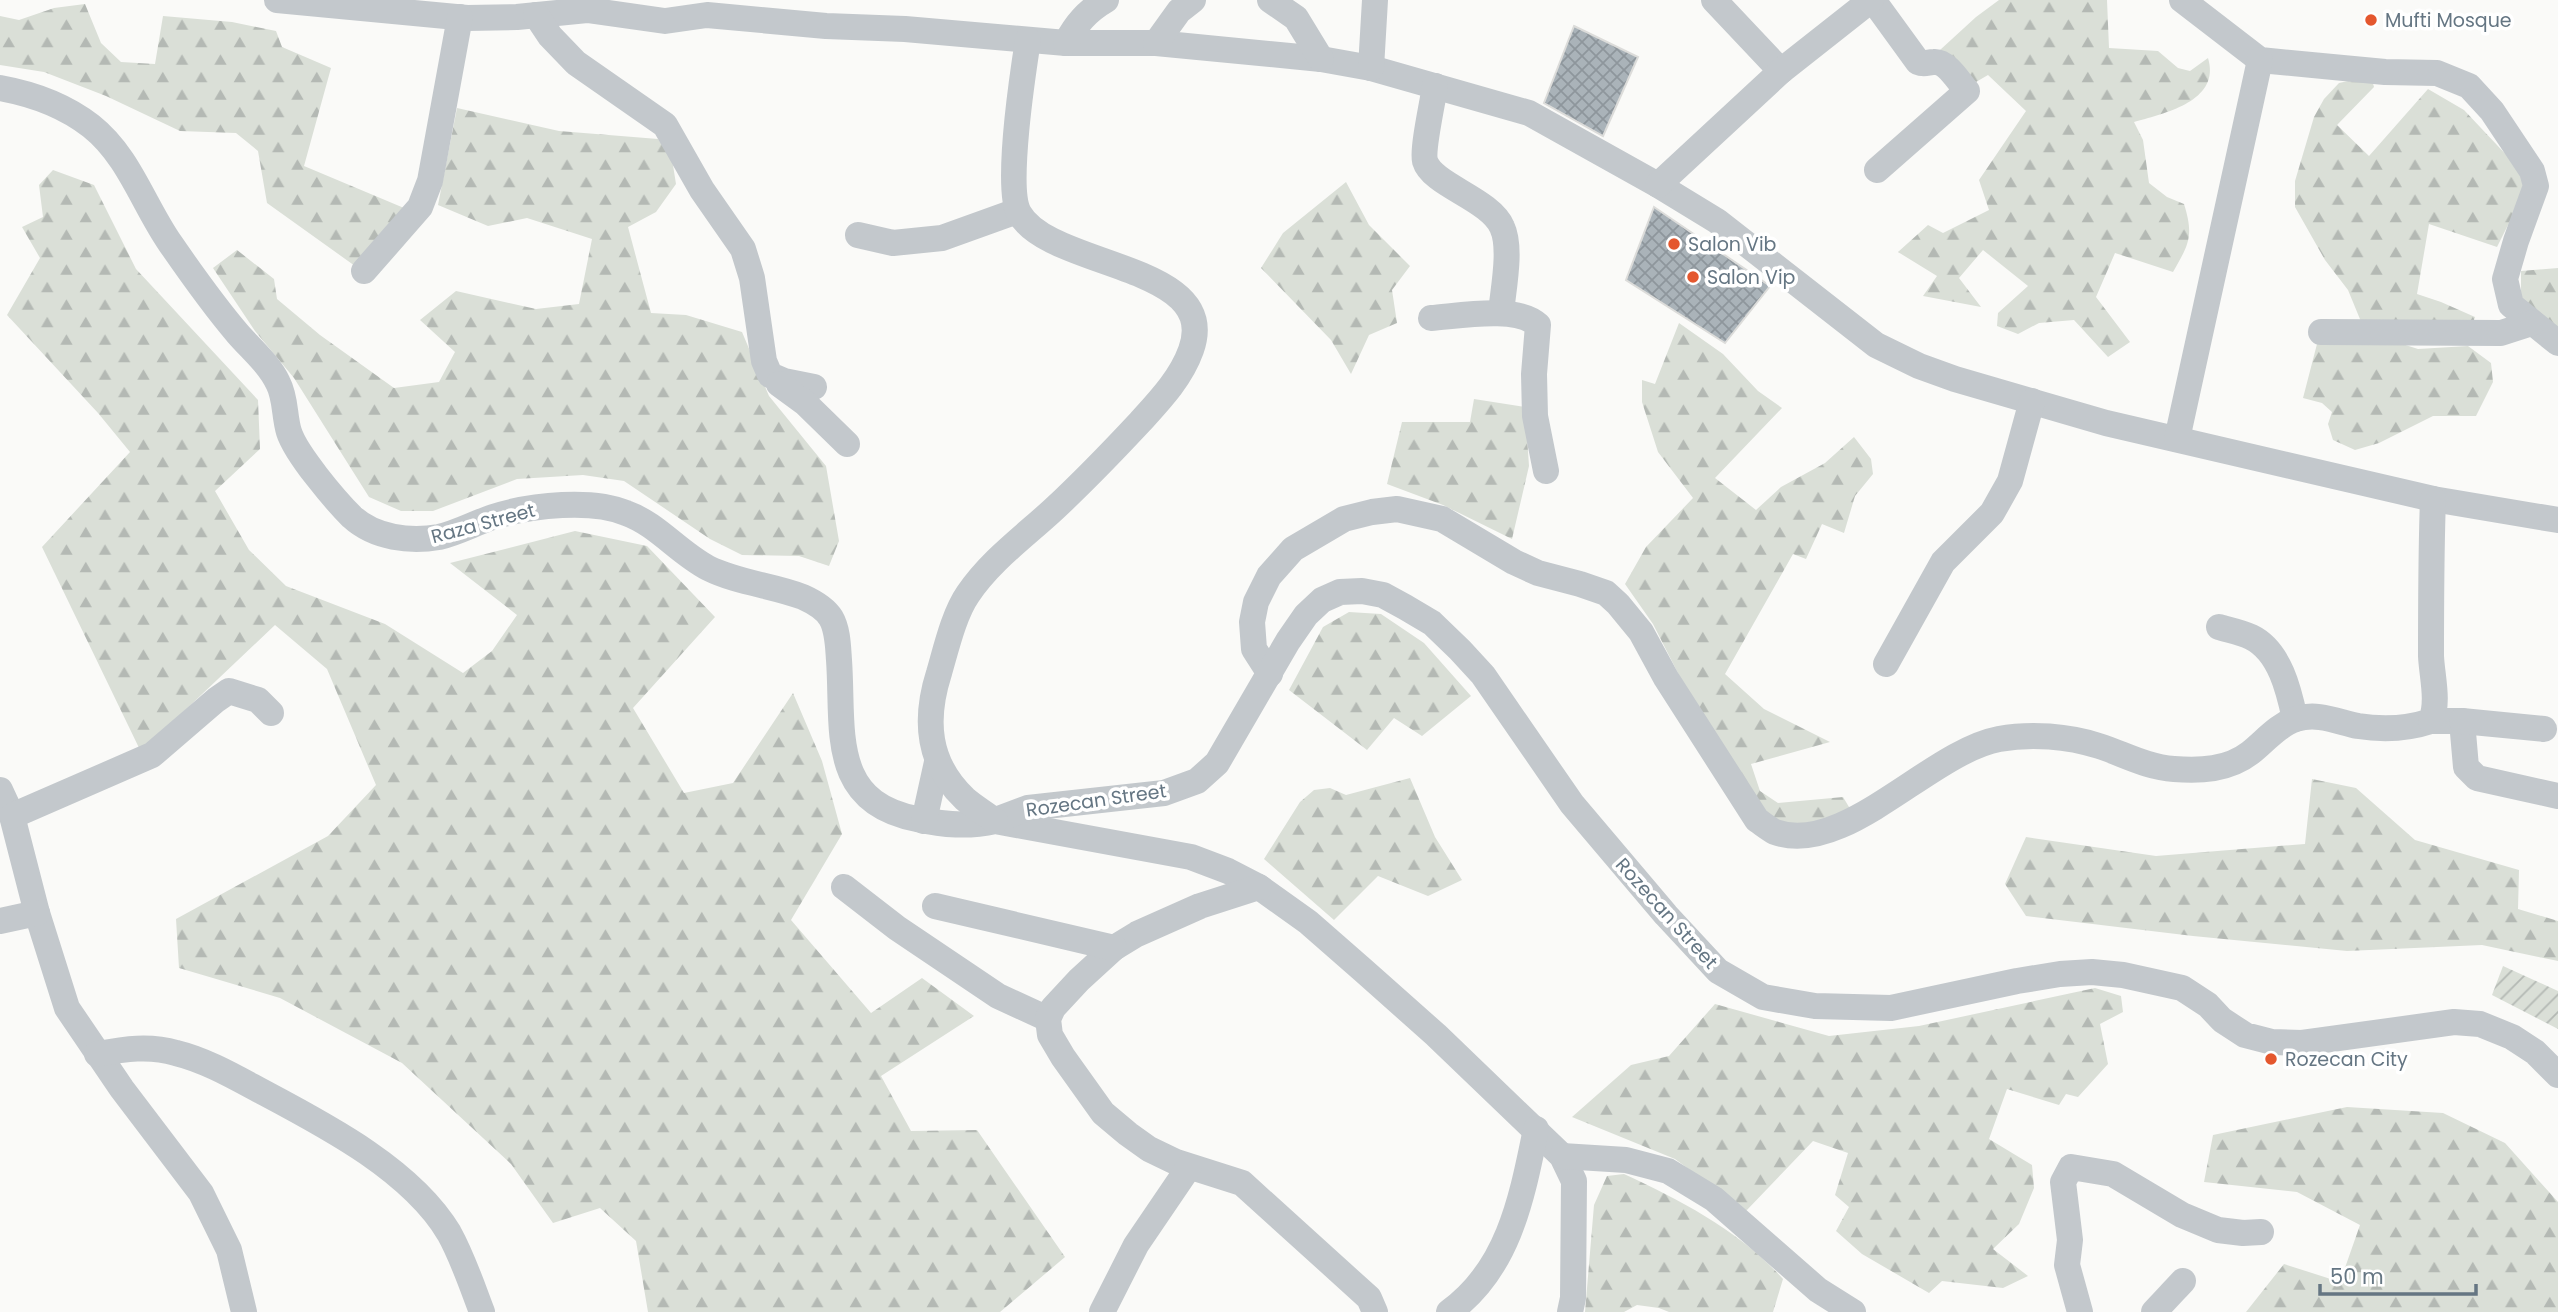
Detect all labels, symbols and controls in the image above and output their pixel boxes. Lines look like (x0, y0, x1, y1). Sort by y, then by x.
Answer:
place label: Mufti Mosque (2385, 7, 2512, 34)
marker: Mufti Mosque (2363, 12, 2379, 28)
place label: Salon Vib (1688, 231, 1777, 258)
marker: Salon Vib (1666, 236, 1682, 252)
place label: Salon Vip (1707, 264, 1796, 291)
marker: Salon Vip (1685, 269, 1701, 285)
street label: Raza Street (428, 497, 538, 550)
street label: Rozecan Street (1024, 777, 1168, 824)
street label: Rozecan Street (1609, 852, 1724, 975)
place label: Rozecan City (2285, 1046, 2408, 1073)
marker: Rozecan City (2263, 1051, 2279, 1067)
scale bar (2320, 1252, 2476, 1296)
text: 50 m (2330, 1262, 2384, 1291)

